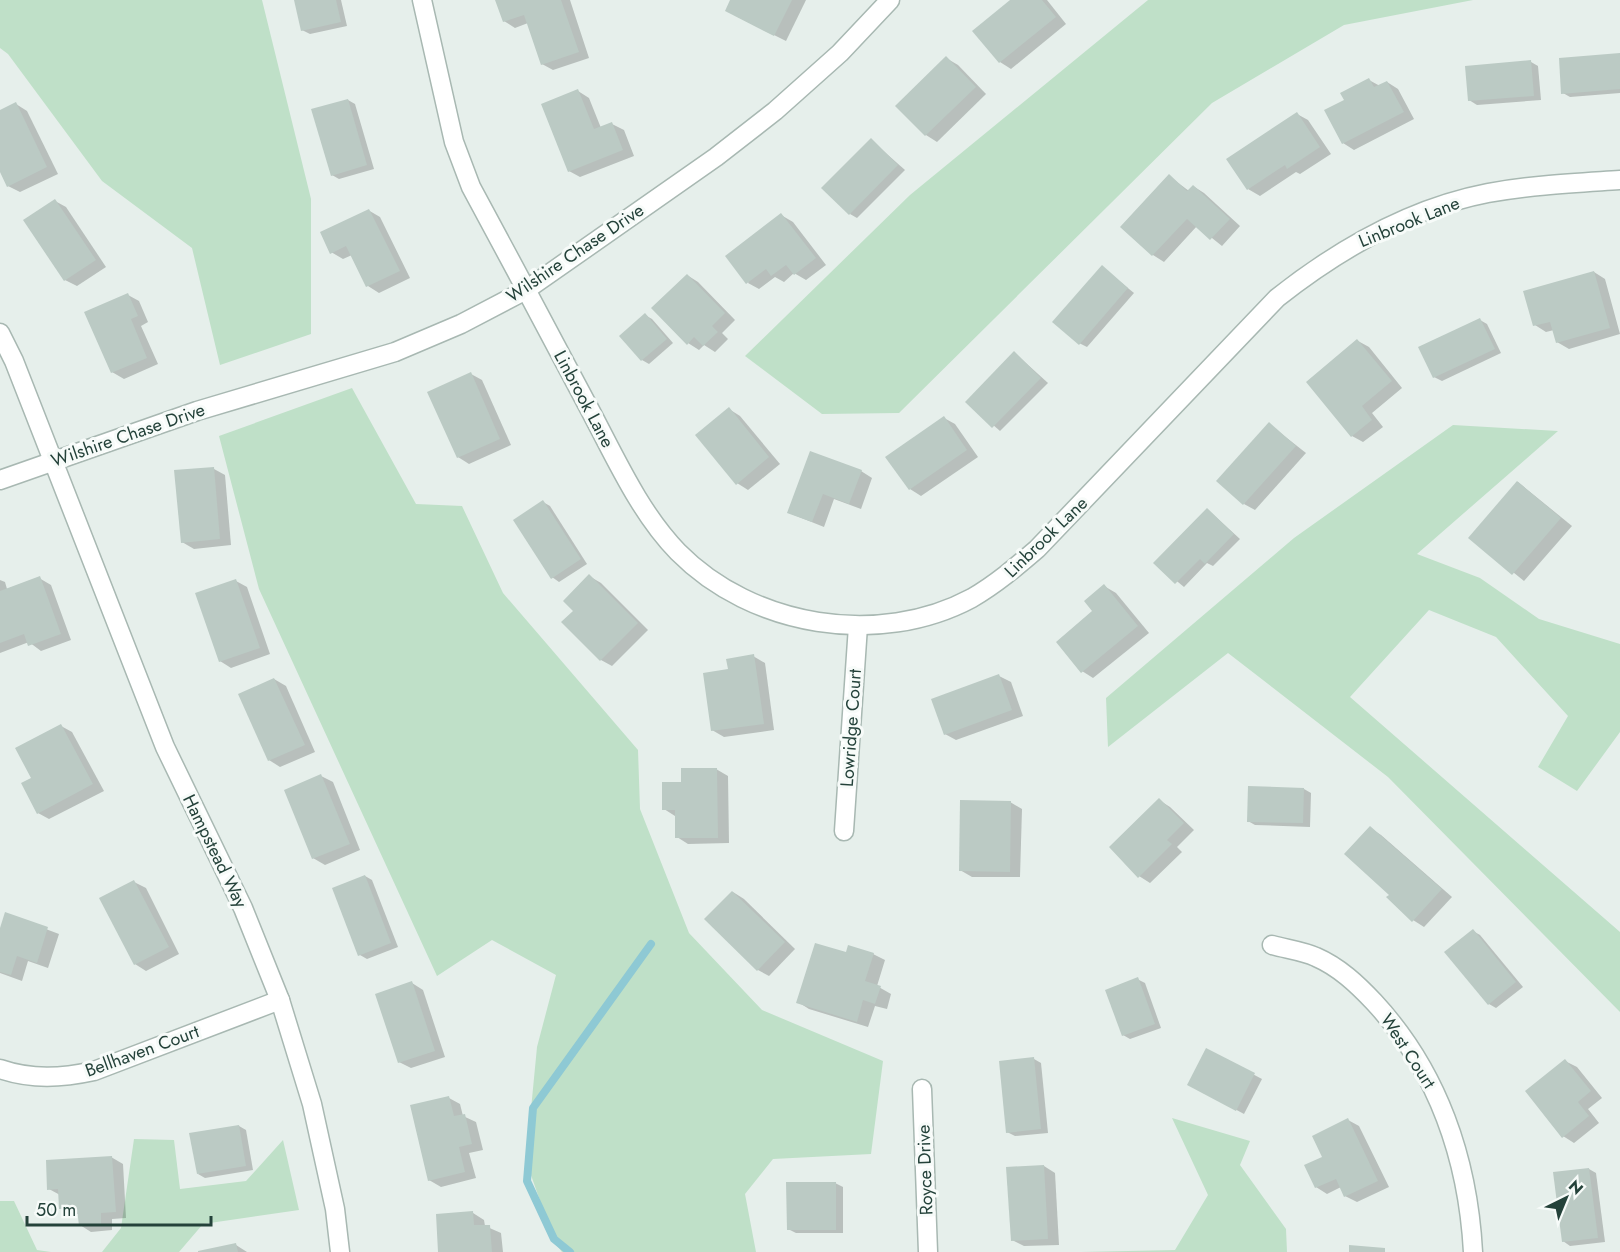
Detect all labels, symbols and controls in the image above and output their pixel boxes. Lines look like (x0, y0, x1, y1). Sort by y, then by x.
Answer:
street label: Linbrook Lane (1355, 190, 1463, 254)
street label: Wilshire Chase Drive (501, 197, 649, 309)
street label: Linbrook Lane (547, 346, 621, 452)
street label: Wilshire Chase Drive (48, 397, 208, 473)
street label: Linbrook Lane (999, 491, 1093, 583)
street label: Lowridge Court (834, 668, 868, 788)
street label: Hampstead Way (176, 790, 254, 912)
street label: West Court (1374, 1008, 1442, 1094)
street label: Bellhaven Court (81, 1018, 203, 1084)
street label: Royce Drive (910, 1124, 940, 1216)
north arrow (1536, 1168, 1596, 1228)
text: N (1563, 1175, 1588, 1200)
scale bar (27, 1189, 212, 1227)
text: 50 m (36, 1197, 76, 1223)

